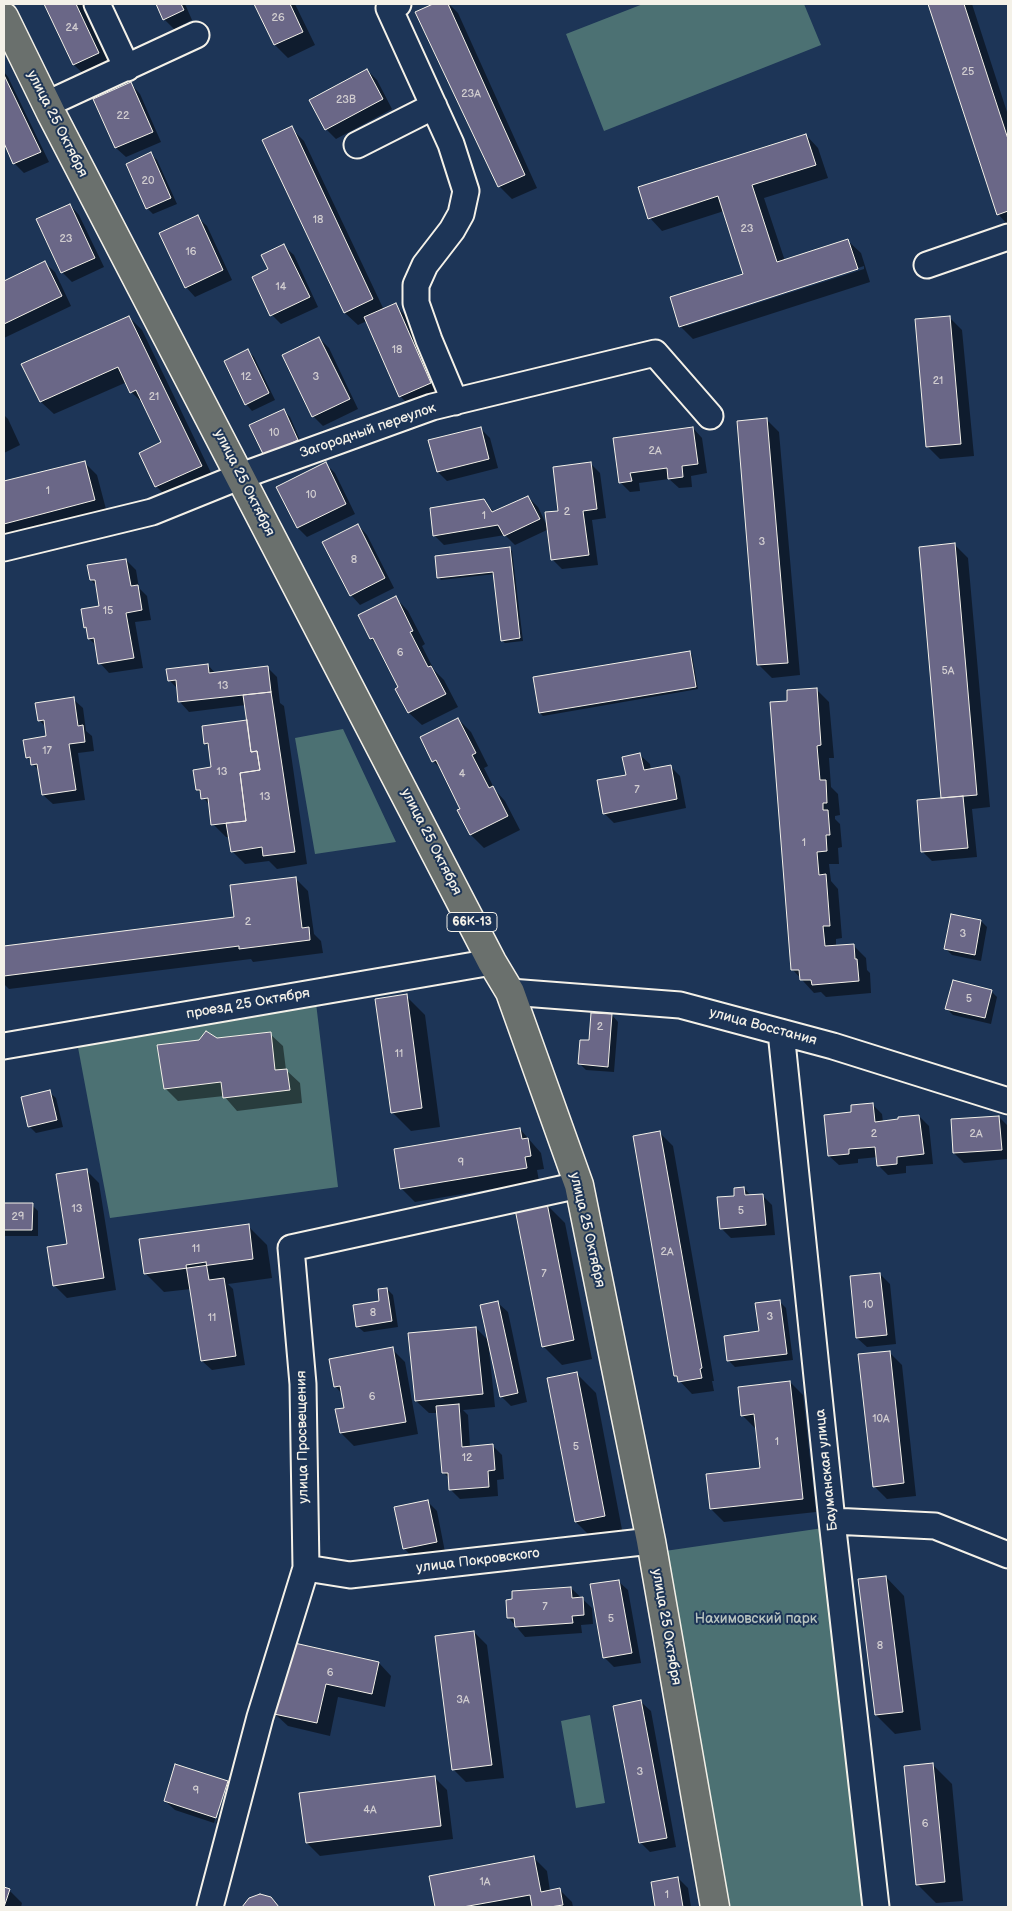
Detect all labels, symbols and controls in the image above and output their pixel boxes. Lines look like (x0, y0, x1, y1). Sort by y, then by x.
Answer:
house number: 26 (271, 11, 285, 25)
house number: 24 (65, 21, 79, 35)
house number: 25 (962, 65, 974, 79)
street label: улица 25 Октября (23, 68, 91, 180)
house number: 23А (461, 87, 481, 101)
house number: 23В (336, 93, 356, 107)
house number: 22 (117, 109, 129, 123)
house number: 20 (142, 174, 154, 188)
house number: 18 (313, 213, 323, 227)
house number: 23 (740, 222, 754, 236)
house number: 23 (59, 232, 73, 246)
house number: 16 (186, 245, 196, 259)
house number: 14 (276, 280, 286, 294)
house number: 18 (392, 343, 402, 357)
house number: 12 (241, 370, 251, 384)
house number: 3 (313, 370, 319, 384)
house number: 21 (933, 374, 943, 388)
house number: 21 (149, 390, 159, 404)
street label: Загородный переулок (298, 400, 438, 462)
house number: 10 (269, 426, 279, 440)
street label: улица 25 Октября (210, 427, 278, 539)
house number: 2А (648, 444, 662, 458)
house number: 1 (46, 484, 50, 498)
house number: 10 (306, 488, 316, 502)
house number: 2 (564, 505, 570, 519)
house number: 1 (482, 509, 486, 523)
house number: 3 (759, 535, 765, 549)
house number: 8 (351, 553, 357, 567)
house number: 15 (103, 604, 113, 618)
house number: 6 (397, 646, 403, 660)
house number: 5А (942, 664, 954, 678)
house number: 13 (217, 679, 229, 693)
house number: 17 (42, 744, 52, 758)
house number: 13 (216, 765, 228, 779)
house number: 4 (459, 767, 465, 781)
house number: 7 (634, 783, 640, 797)
street label: улица 25 Октября (397, 786, 465, 898)
house number: 13 (259, 790, 271, 804)
house number: 1 (802, 836, 806, 850)
road number: 66К-13 (447, 912, 497, 932)
house number: 2 (245, 915, 251, 929)
house number: 3 (960, 927, 966, 941)
street label: проезд 25 Октября (185, 985, 311, 1023)
house number: 5 (966, 992, 972, 1006)
street label: улица Восстания (707, 1005, 819, 1049)
house number: 2 (597, 1020, 603, 1034)
house number: 11 (395, 1047, 403, 1061)
house number: 2 (871, 1127, 877, 1141)
house number: 2А (969, 1127, 983, 1141)
house number: 9 (458, 1156, 464, 1170)
street label: улица 25 Октября (566, 1171, 608, 1289)
house number: 13 (71, 1202, 83, 1216)
house number: 5 (738, 1204, 744, 1218)
house number: 29 (12, 1210, 24, 1224)
house number: 11 (192, 1242, 200, 1256)
house number: 2А (660, 1245, 674, 1259)
house number: 7 (541, 1267, 547, 1281)
house number: 10 (863, 1298, 873, 1312)
house number: 8 (370, 1306, 376, 1320)
house number: 3 (767, 1310, 773, 1324)
house number: 11 (208, 1311, 216, 1325)
street label: улица Просвещения (293, 1370, 313, 1504)
house number: 6 (369, 1390, 375, 1404)
street label: Бауманская улица (812, 1408, 842, 1532)
house number: 10А (872, 1412, 890, 1426)
house number: 1 (775, 1435, 779, 1449)
house number: 5 (573, 1440, 579, 1454)
house number: 12 (462, 1451, 472, 1465)
street label: улица Покровского (415, 1545, 541, 1577)
street label: улица 25 Октября (648, 1568, 684, 1686)
house number: 7 (542, 1600, 548, 1614)
park label: Нахимовский парк (695, 1611, 817, 1627)
house number: 5 (608, 1612, 614, 1626)
house number: 8 (877, 1639, 883, 1653)
house number: 6 (327, 1666, 333, 1680)
house number: 3А (456, 1693, 470, 1707)
house number: 3 (637, 1765, 643, 1779)
house number: 9 (193, 1784, 199, 1798)
house number: 4А (363, 1803, 377, 1817)
house number: 6 (922, 1817, 928, 1831)
house number: 1А (480, 1875, 490, 1889)
house number: 1 (665, 1888, 669, 1902)

